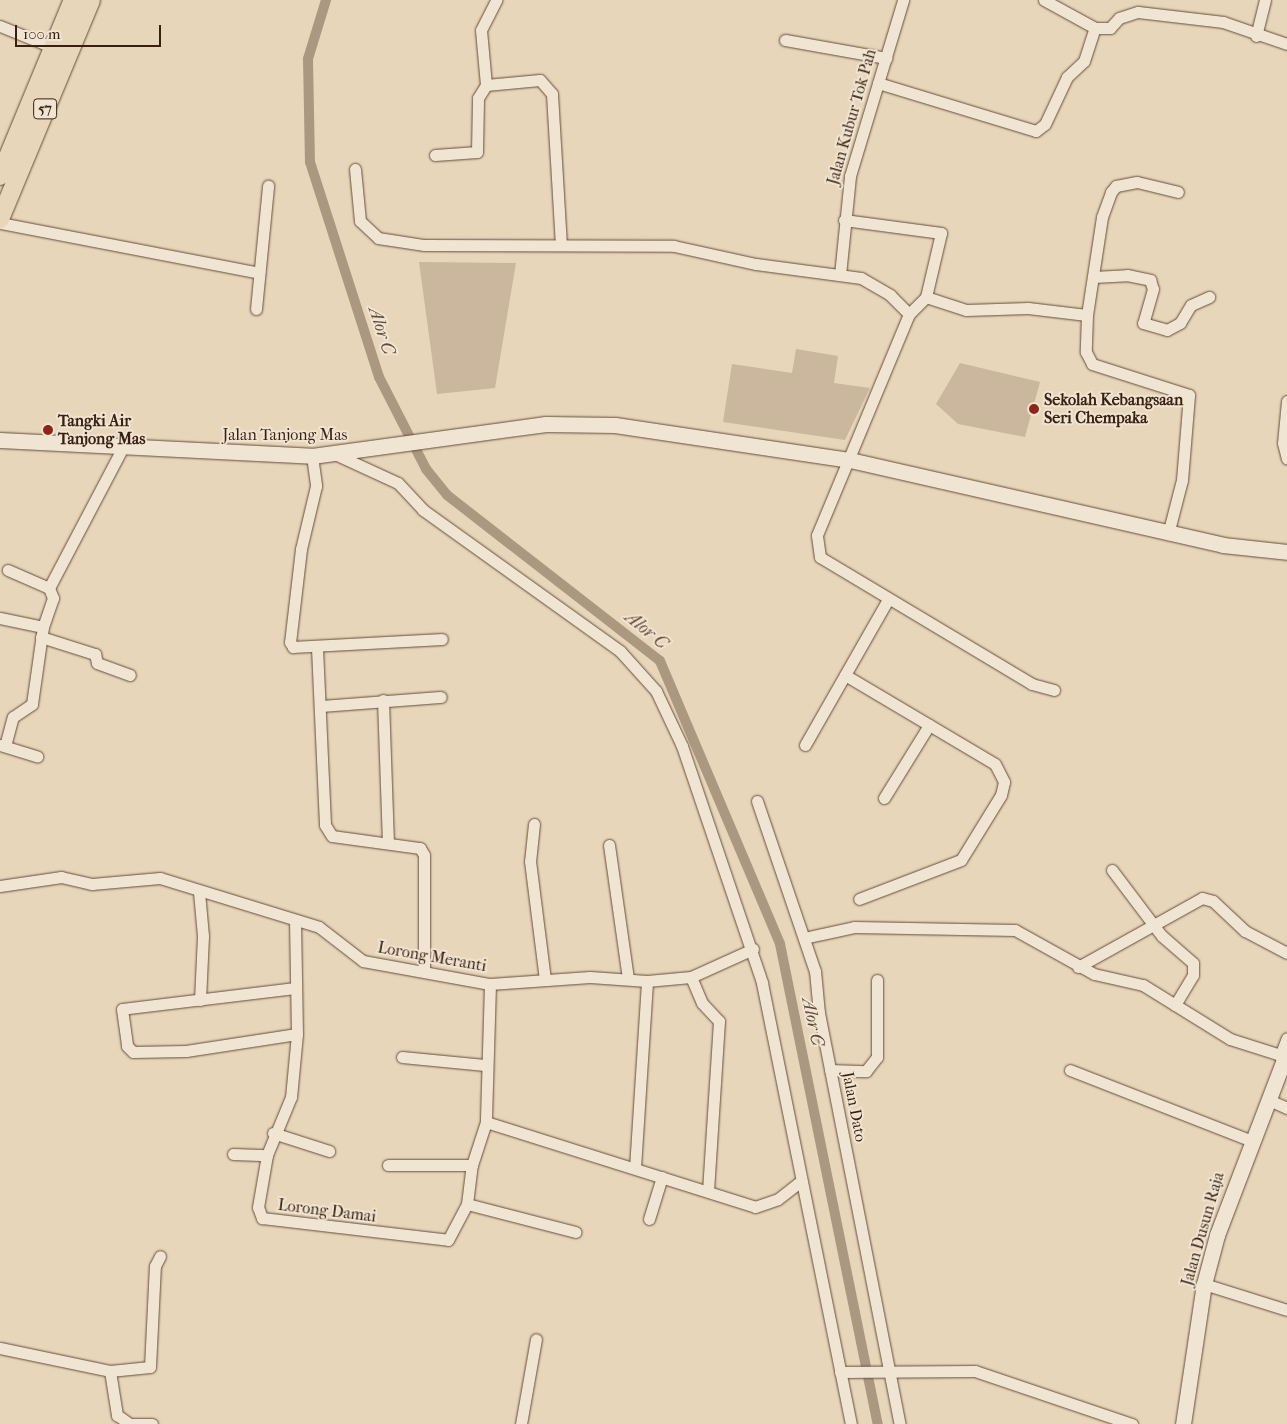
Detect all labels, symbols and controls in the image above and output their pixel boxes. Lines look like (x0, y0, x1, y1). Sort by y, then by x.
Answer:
scale bar (18, 15, 164, 47)
text: 100 m (23, 25, 61, 43)
street label: Jalan Kubur Tok Pah (823, 47, 881, 187)
road number: 57 (32, 96, 58, 122)
water label: Alor C (363, 305, 399, 357)
place label: Sekolah Kebangsaan Seri Chempaka (1044, 390, 1183, 428)
marker: Sekolah Kebangsaan Seri Chempaka (1028, 403, 1040, 415)
place label: Tangki Air Tanjong Mas (58, 411, 145, 449)
marker: Tangki Air Tanjong Mas (42, 424, 54, 436)
street label: Jalan Tanjong Mas (223, 425, 347, 445)
water label: Alor C (620, 607, 672, 655)
street label: Lorong Meranti (376, 938, 488, 976)
water label: Alor C (796, 996, 828, 1048)
street label: Jalan Dato (838, 1070, 870, 1144)
street label: Jalan Dusun Raja (1178, 1170, 1228, 1288)
street label: Lorong Damai (277, 1195, 377, 1227)

